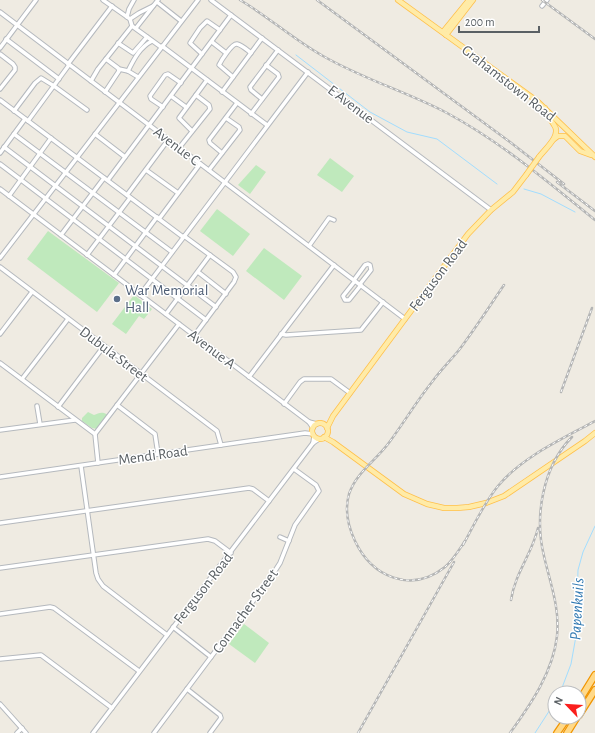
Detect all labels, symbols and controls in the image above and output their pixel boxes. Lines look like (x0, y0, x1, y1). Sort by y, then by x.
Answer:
scale bar (459, 8, 539, 34)
text: 200 m (465, 16, 495, 28)
street label: Grahamstown Road (459, 42, 559, 125)
street label: E Avenue (325, 82, 377, 127)
street label: Avenue C (151, 124, 203, 169)
street label: Ferguson Road (407, 236, 470, 314)
place label: War Memorial Hall (125, 283, 208, 315)
marker: War Memorial Hall (112, 294, 122, 304)
street label: Dubula Street (77, 324, 151, 385)
street label: Avenue A (185, 327, 238, 372)
street label: Mendi Road (117, 443, 189, 468)
street label: Ferguson Road (171, 550, 236, 627)
street label: Connacher Street (210, 566, 281, 656)
water label: Papenkuils (567, 578, 588, 641)
north arrow (547, 685, 587, 725)
text: N (552, 695, 565, 707)

